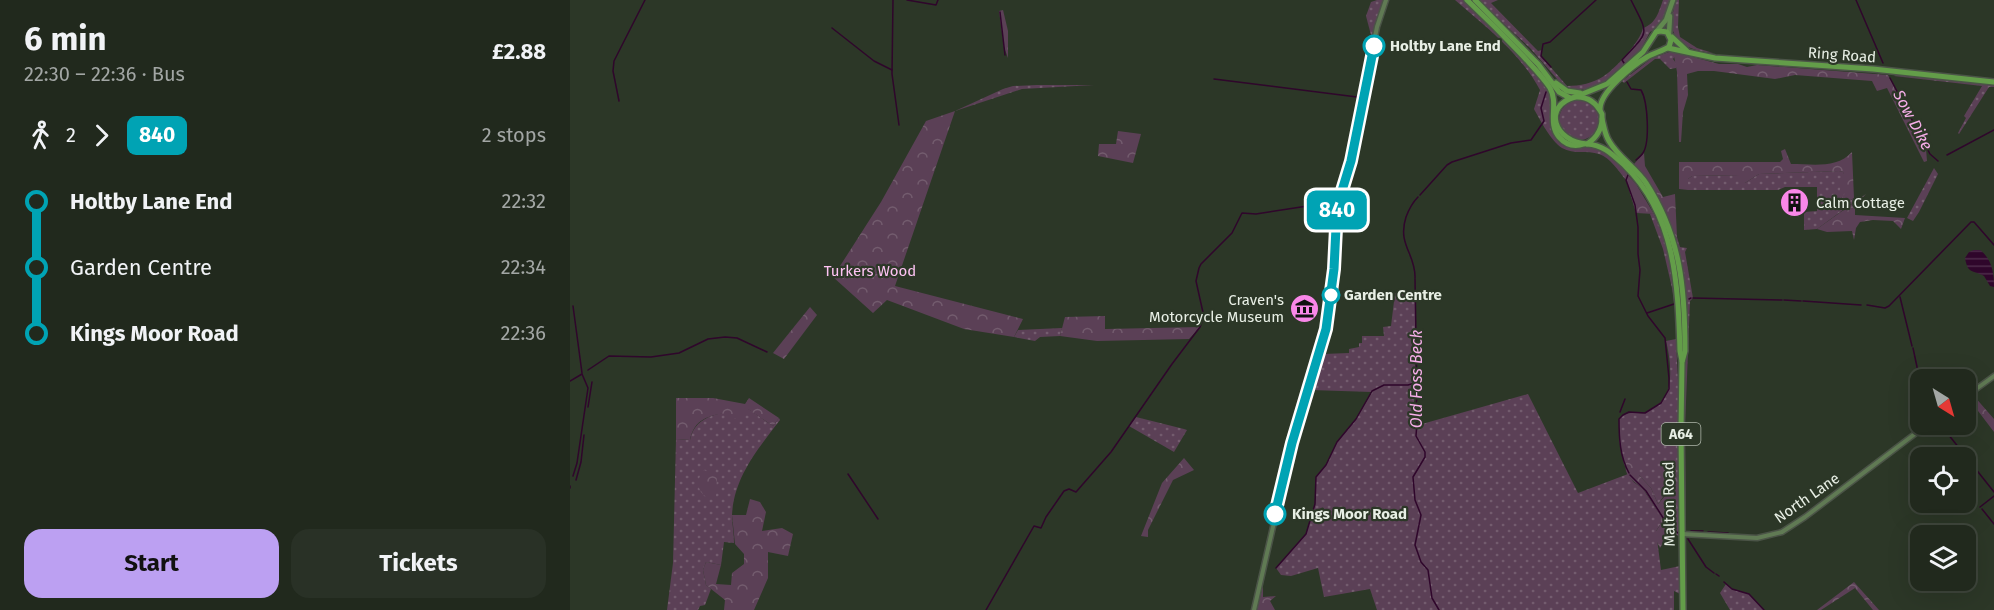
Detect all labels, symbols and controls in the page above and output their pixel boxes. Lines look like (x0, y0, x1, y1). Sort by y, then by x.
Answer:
text: 6 min (24, 19, 107, 59)
marker: Holtby Lane End (1363, 35, 1385, 57)
place label: Holtby Lane End (1390, 37, 1501, 55)
text: £2.88 (492, 38, 546, 65)
street label: Ring Road (1807, 44, 1877, 66)
text: 22:30 – 22:36 · Bus (24, 62, 185, 86)
water label: Sow Dike (1889, 86, 1937, 153)
icon: walk (24, 119, 57, 152)
icon: forward (85, 119, 118, 152)
text: 840 (139, 122, 175, 148)
text: 2 (66, 123, 76, 147)
text: 2 stops (482, 123, 546, 147)
building icon: Calm Cottage (1779, 187, 1811, 219)
text: Holtby Lane End (70, 188, 233, 215)
text: 22:32 (502, 189, 546, 213)
line badge: 840 (1302, 190, 1371, 230)
place label: Calm Cottage (1816, 194, 1905, 212)
text: 840 (1319, 197, 1355, 223)
text: Garden Centre (70, 254, 212, 281)
text: 22:34 (501, 255, 546, 279)
park label: Turkers Wood (824, 262, 916, 280)
marker: Garden Centre (1322, 286, 1340, 304)
place label: Garden Centre (1344, 286, 1442, 304)
place label: Craven's Motorcycle Museum (1149, 291, 1284, 326)
museum icon: Craven's Motorcycle Museum (1289, 293, 1321, 325)
text: Kings Moor Road (70, 320, 239, 347)
text: 22:36 (501, 321, 546, 345)
water label: Old Foss Beck (1407, 330, 1426, 428)
north arrow (1910, 369, 1976, 435)
map controls (1910, 369, 1976, 591)
road number: A64 (1662, 423, 1700, 445)
button: locate (1910, 447, 1976, 513)
street label: Malton Road (1659, 461, 1679, 547)
street label: North Lane (1771, 469, 1843, 527)
marker: Kings Moor Road (1264, 503, 1286, 525)
place label: Kings Moor Road (1292, 505, 1407, 523)
button: layers (1910, 525, 1976, 591)
button: Start (24, 529, 279, 598)
button: Tickets (291, 529, 546, 598)

